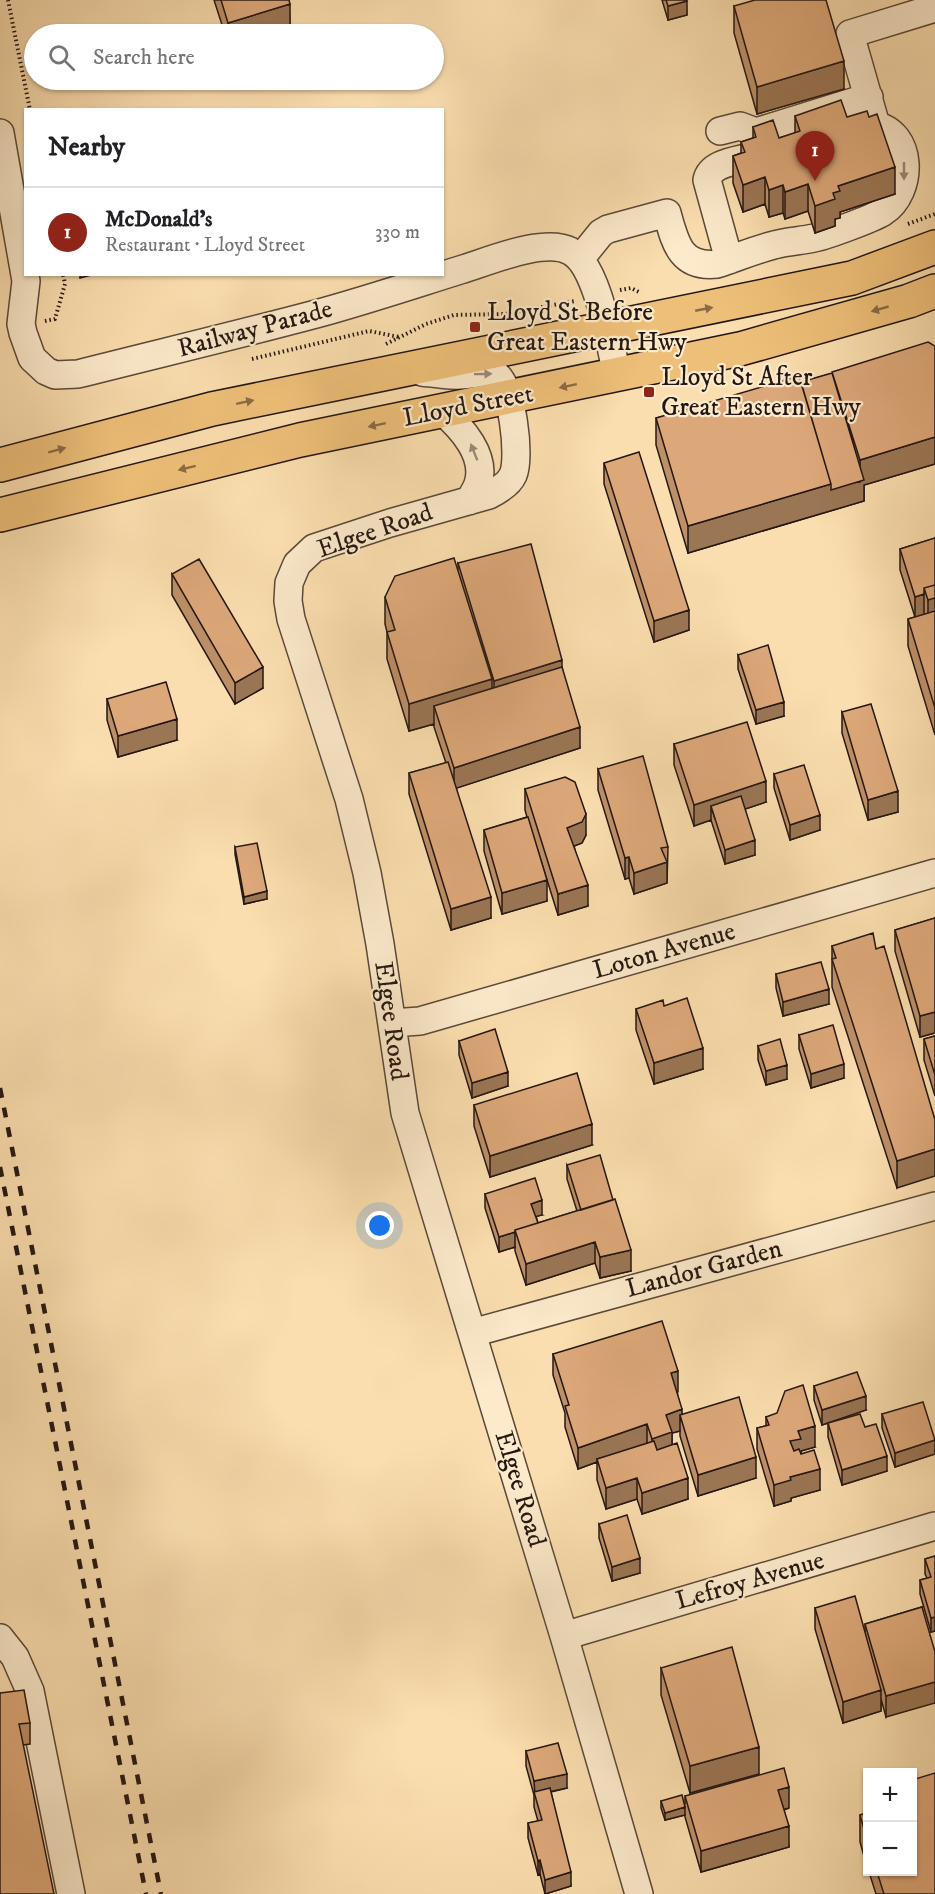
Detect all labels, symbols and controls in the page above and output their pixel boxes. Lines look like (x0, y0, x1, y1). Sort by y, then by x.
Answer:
search box (24, 24, 444, 90)
icon: search (45, 41, 78, 74)
text: Search here (93, 44, 195, 71)
text: Nearby (48, 131, 125, 164)
pin: 1 (796, 132, 834, 181)
one-way arrow (899, 162, 909, 181)
text: McDonald's (105, 206, 212, 233)
text: 1 (64, 220, 71, 245)
text: 330 m (375, 220, 420, 245)
text: Restaurant · Lloyd Street (105, 233, 305, 258)
street label: Railway Parade (174, 293, 336, 365)
place label: Lloyd St Before Great Eastern Hwy (487, 296, 688, 359)
one-way arrow (695, 304, 714, 313)
one-way arrow (870, 305, 888, 314)
marker: Lloyd St Before Great Eastern Hwy (468, 320, 482, 334)
place label: Lloyd St After Great Eastern Hwy (661, 361, 862, 424)
one-way arrow (473, 369, 492, 379)
street label: Lloyd Street (400, 377, 536, 435)
one-way arrow (558, 382, 577, 391)
marker: Lloyd St After Great Eastern Hwy (642, 385, 656, 399)
one-way arrow (236, 397, 255, 406)
one-way arrow (368, 420, 386, 430)
one-way arrow (469, 443, 478, 461)
one-way arrow (48, 445, 66, 454)
one-way arrow (178, 464, 196, 474)
street label: Elgee Road (313, 496, 437, 566)
street label: Loton Avenue (589, 915, 739, 987)
street label: Elgee Road (366, 959, 416, 1083)
your location (365, 1211, 394, 1240)
street label: Landor Garden (622, 1232, 786, 1306)
street label: Elgee Road (487, 1427, 553, 1551)
street label: Lefroy Avenue (672, 1544, 828, 1618)
map controls (863, 1768, 917, 1876)
button: + (863, 1768, 917, 1822)
button: − (863, 1822, 917, 1876)

